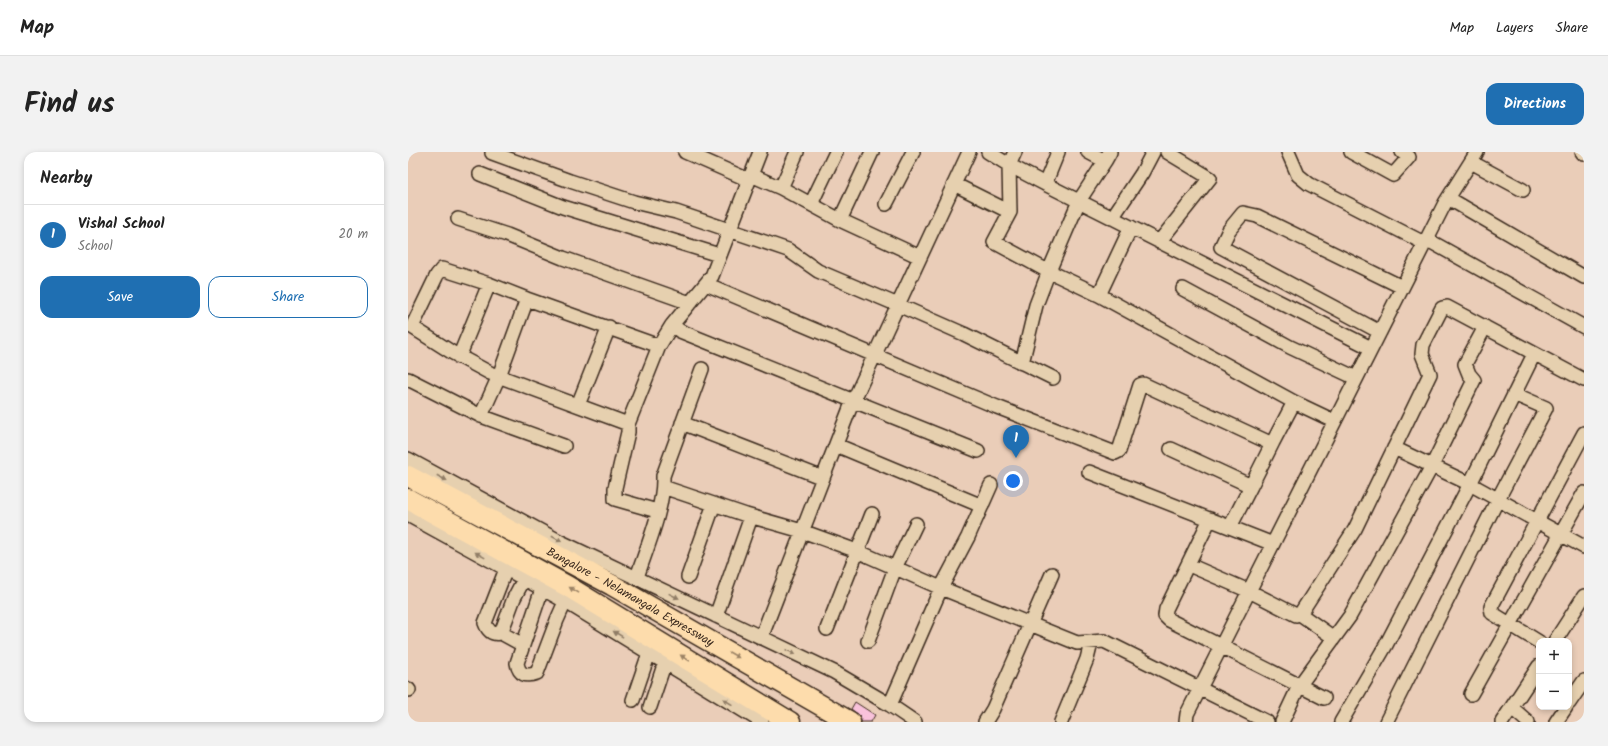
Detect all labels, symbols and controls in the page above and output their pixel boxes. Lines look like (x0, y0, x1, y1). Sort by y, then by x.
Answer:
text: Map (20, 13, 54, 43)
text: Map (1450, 17, 1474, 39)
text: Layers (1496, 17, 1534, 39)
text: Share (1556, 17, 1588, 39)
text: Find us (24, 82, 115, 127)
button: Directions (1486, 83, 1584, 125)
text: Nearby (40, 165, 92, 192)
text: Vishal School (78, 212, 164, 236)
text: 1 (51, 224, 55, 245)
text: 20 m (338, 224, 368, 245)
text: School (78, 236, 113, 257)
button: Save (40, 276, 200, 318)
button: Share (208, 276, 368, 318)
pin: 1 (1003, 425, 1029, 458)
your location (1003, 471, 1023, 491)
one-way arrow (436, 474, 448, 481)
one-way arrow (551, 536, 563, 543)
street label: Bangalore - Nelamangala Expressway (543, 543, 718, 652)
one-way arrow (475, 552, 486, 558)
one-way arrow (568, 587, 580, 594)
one-way arrow (668, 592, 680, 599)
one-way arrow (612, 630, 624, 637)
map controls (1536, 638, 1572, 710)
button: + (1536, 638, 1572, 674)
one-way arrow (786, 649, 797, 655)
one-way arrow (728, 652, 739, 659)
one-way arrow (679, 654, 691, 661)
button: − (1536, 674, 1572, 710)
one-way arrow (722, 698, 734, 705)

